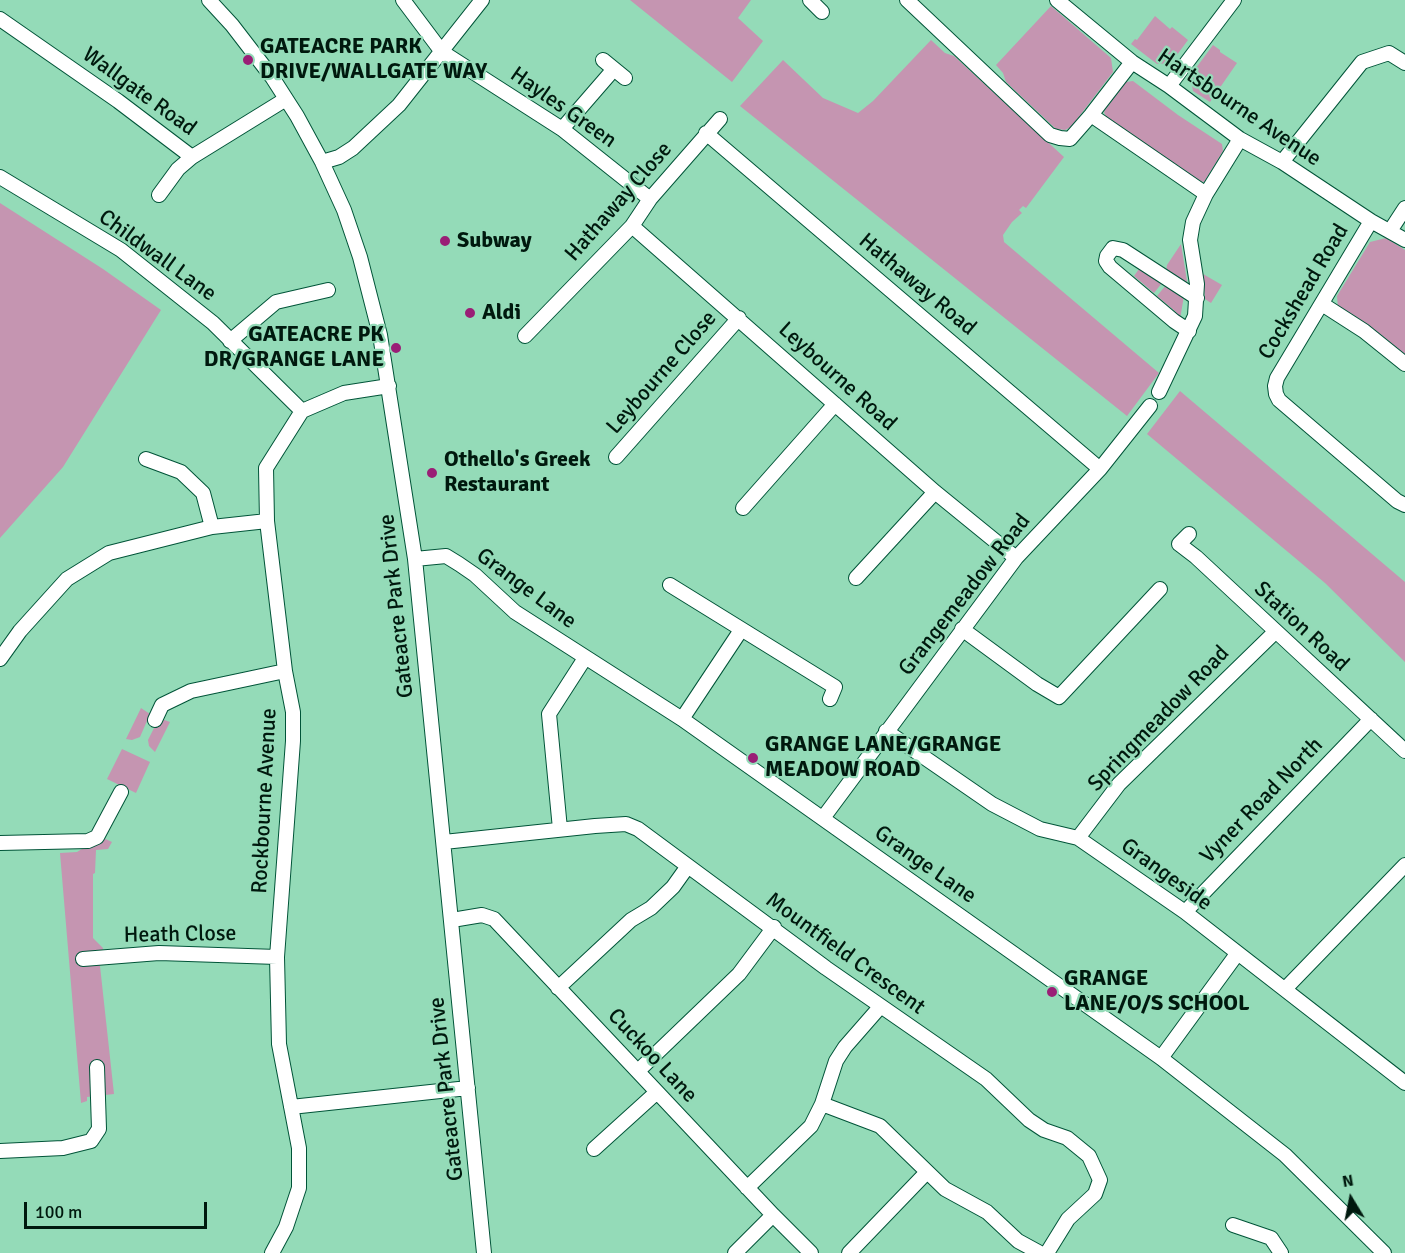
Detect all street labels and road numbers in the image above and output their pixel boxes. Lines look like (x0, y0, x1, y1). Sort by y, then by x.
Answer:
street label: Wallgate Road (77, 42, 201, 142)
street label: Hartsbourne Avenue (1152, 43, 1326, 173)
street label: Hayles Green (505, 62, 621, 154)
street label: Hathaway Close (560, 137, 678, 267)
street label: Childwall Lane (93, 204, 221, 308)
street label: Cockshead Road (1253, 220, 1355, 364)
street label: Hathaway Road (853, 228, 981, 342)
street label: Leybourne Close (601, 306, 723, 440)
street label: Leybourne Road (772, 317, 902, 437)
street label: Grangemeadow Road (894, 509, 1036, 681)
street label: Gateacre Park Drive (374, 513, 420, 699)
street label: Grange Lane (471, 543, 581, 635)
street label: Station Road (1248, 576, 1354, 678)
street label: Springmeadow Road (1083, 641, 1235, 797)
street label: Rockbourne Avenue (247, 708, 283, 894)
street label: Vyner Road North (1195, 732, 1329, 870)
street label: Grange Lane (869, 820, 981, 910)
street label: Grangeside (1115, 833, 1217, 917)
street label: Mountfield Crescent (760, 887, 930, 1021)
street label: Heath Close (123, 921, 237, 949)
street label: Gateacre Park Drive (424, 996, 470, 1182)
street label: Cuckoo Lane (602, 1003, 702, 1109)

